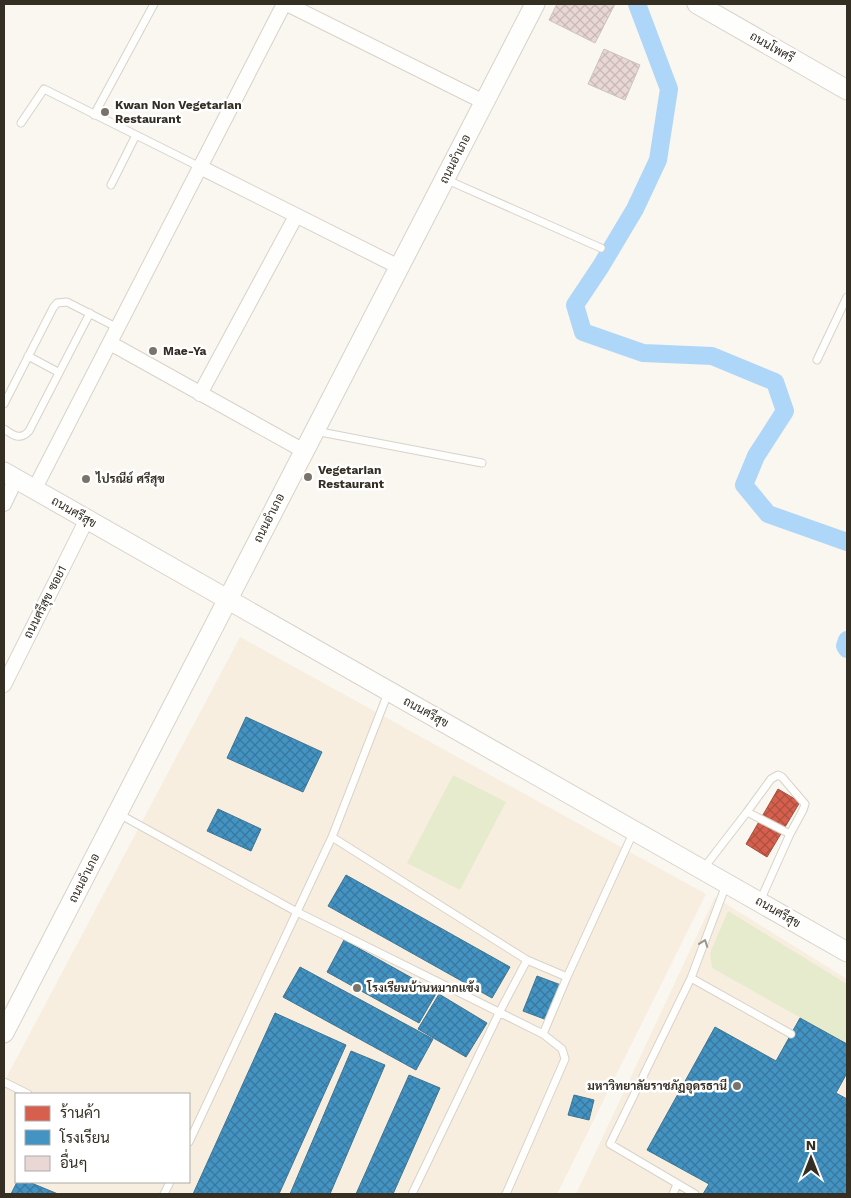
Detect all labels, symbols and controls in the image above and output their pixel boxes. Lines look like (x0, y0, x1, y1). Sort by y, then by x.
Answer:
street label: ถนนโพศรี (748, 28, 797, 65)
place label: Kwan Non Vegetarian Restaurant (115, 98, 242, 126)
marker: Kwan Non Vegetarian Restaurant (99, 106, 111, 118)
street label: ถนนอำเภอ (437, 132, 473, 186)
place label: Mae-Ya (163, 344, 207, 358)
marker: Mae-Ya (147, 345, 159, 357)
place label: Vegetarian Restaurant (318, 463, 385, 491)
place label: ไปรณีย์ ศรีสุข (95, 471, 165, 487)
marker: Vegetarian Restaurant (302, 471, 314, 483)
marker: ไปรณีย์ ศรีสุข (80, 473, 92, 485)
street label: ถนนอำเภอ (251, 491, 287, 545)
street label: ถนนศรีสุข (48, 493, 99, 532)
street label: ถนนศรีสุข ซอย1 (20, 563, 71, 641)
street label: ถนนศรีสุข (400, 693, 451, 732)
street label: ถนนอำเภอ (66, 851, 102, 905)
street label: ถนนศรีสุข (752, 893, 803, 932)
one-way arrow (698, 939, 708, 948)
place label: โรงเรียนบ้านหมากแข้ง (366, 980, 480, 995)
marker: โรงเรียนบ้านหมากแข้ง (351, 982, 363, 994)
place label: มหาวิทยาลัยราชภัฏอุดรธานี (587, 1078, 727, 1094)
marker: มหาวิทยาลัยราชภัฏอุดรธานี (731, 1080, 743, 1092)
legend (15, 1093, 190, 1183)
text: ร้านค้า (60, 1103, 100, 1122)
text: โรงเรียน (59, 1128, 110, 1147)
north arrow (786, 1133, 836, 1183)
text: N (806, 1137, 816, 1153)
text: อื่นๆ (60, 1148, 88, 1172)

